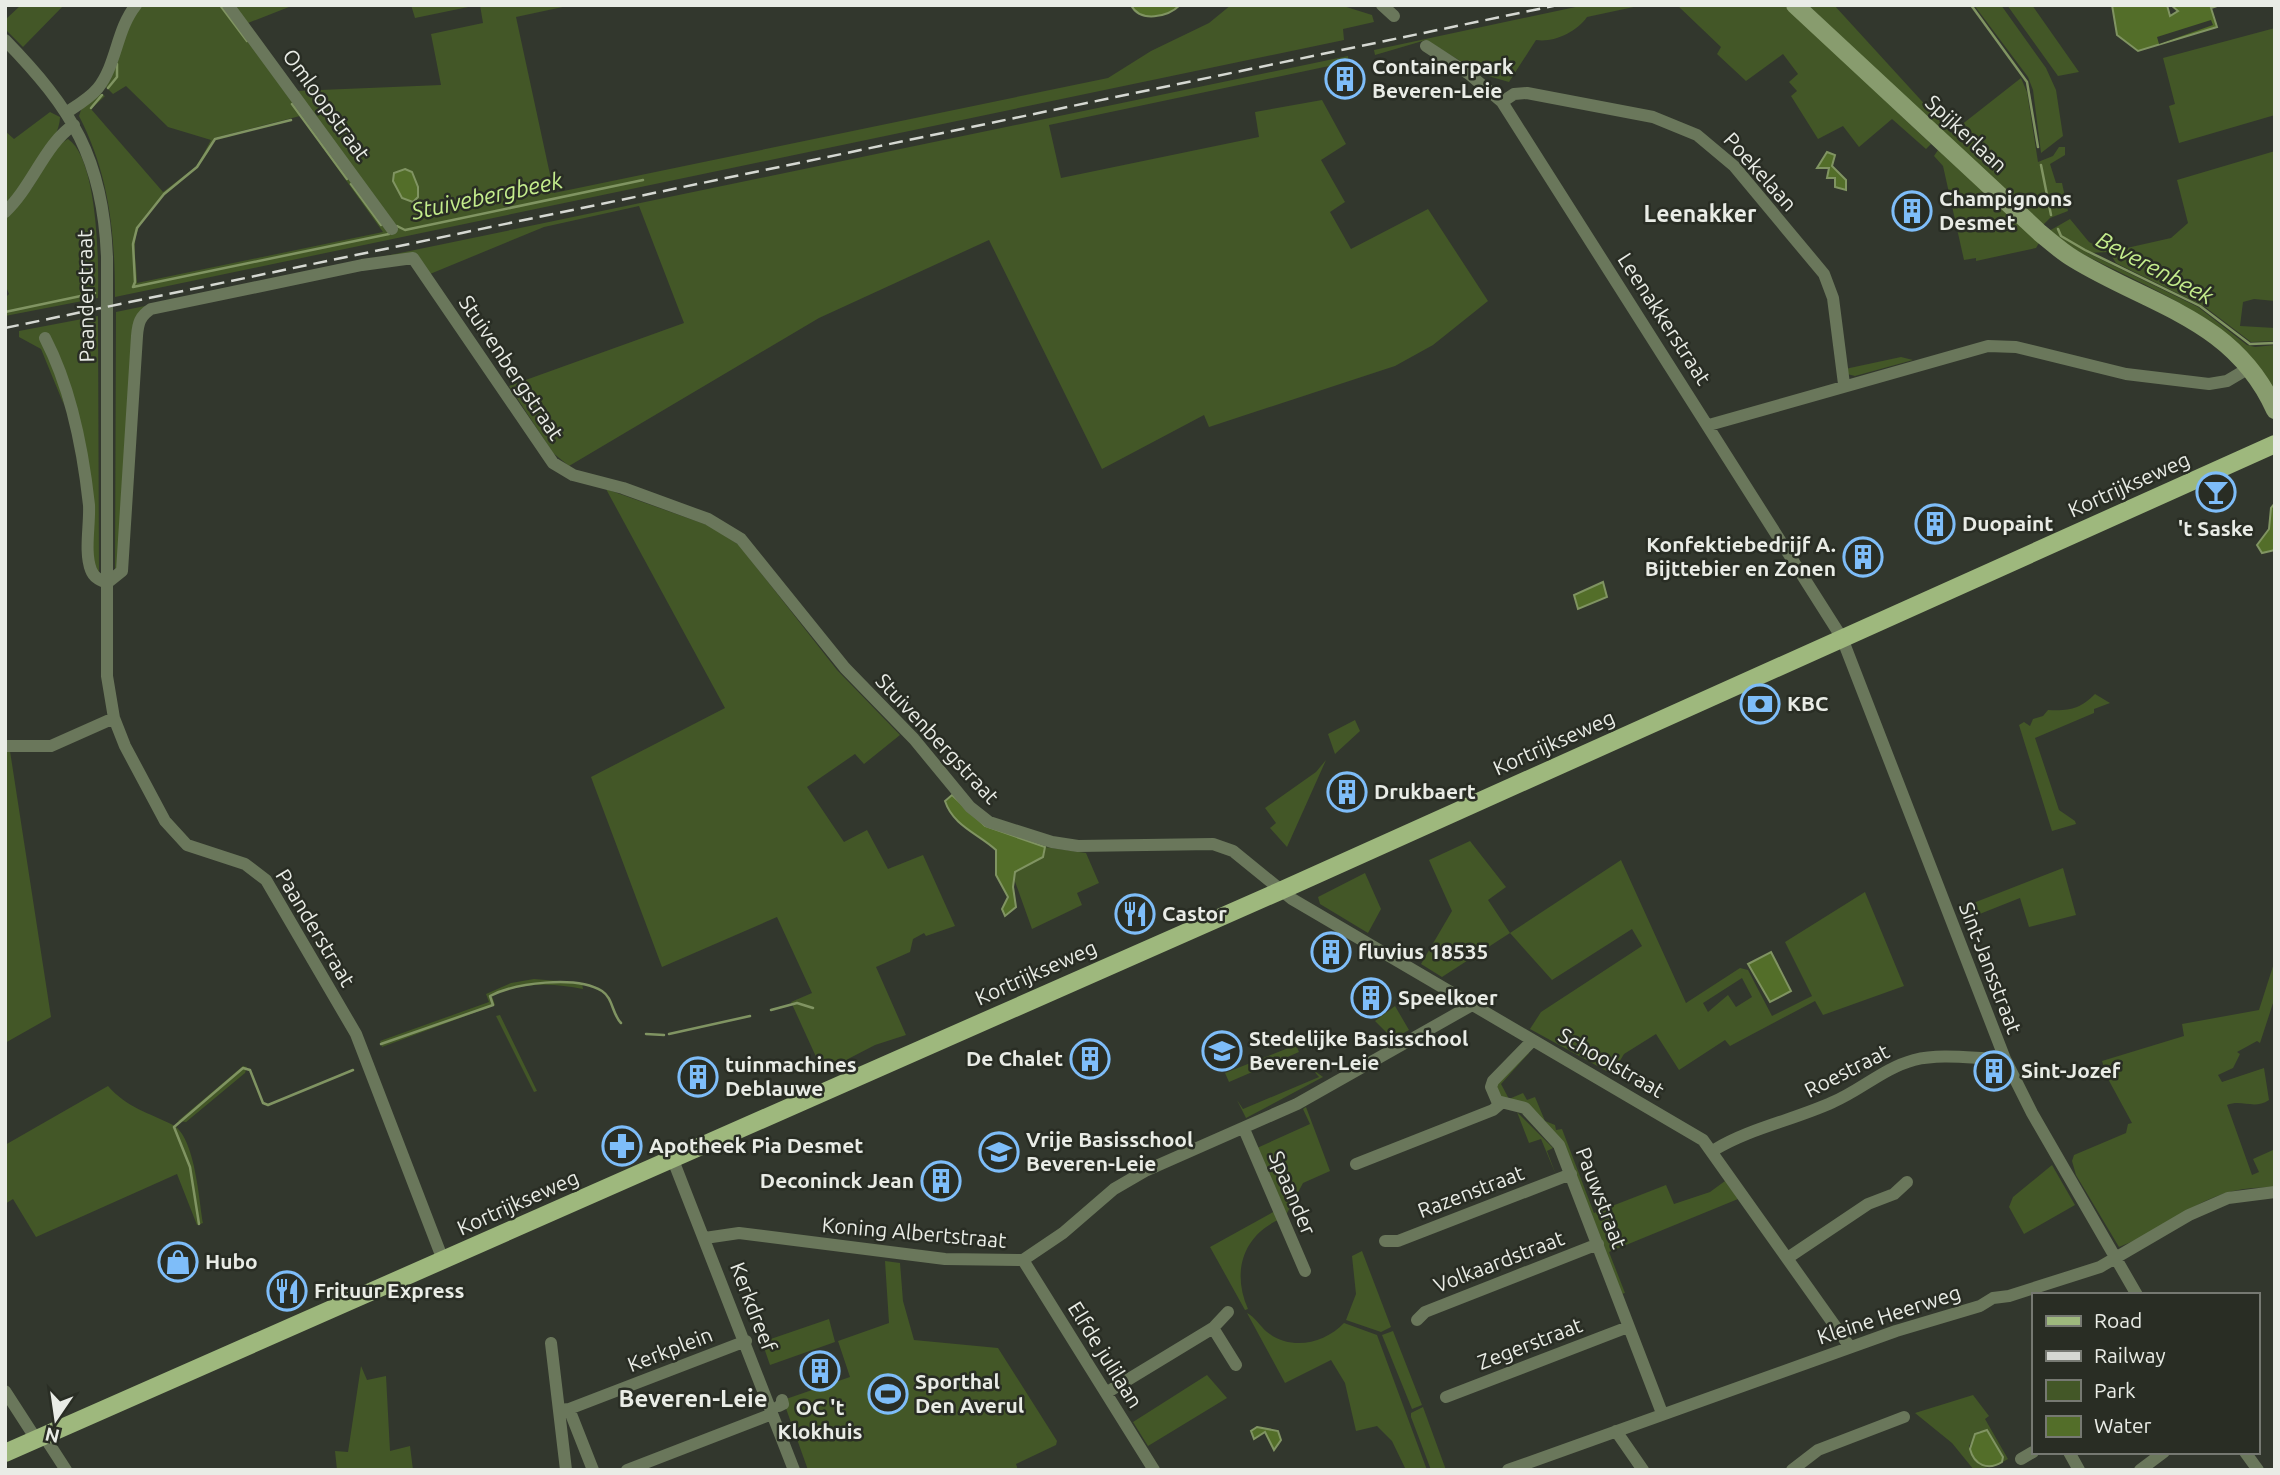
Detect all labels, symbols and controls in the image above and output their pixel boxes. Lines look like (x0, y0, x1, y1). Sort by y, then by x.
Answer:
street label: Omloopstraat (278, 44, 375, 165)
place label: Containerpark Beveren-Leie (1372, 54, 1514, 102)
building icon: Containerpark Beveren-Leie (1324, 58, 1366, 100)
street label: Spijkerlaan (1921, 90, 2012, 177)
street label: Poekelaan (1719, 127, 1802, 215)
water label: Stuivebergbeek (408, 167, 565, 224)
place label: Champignons Desmet (1939, 186, 2072, 234)
building icon: Champignons Desmet (1891, 190, 1933, 232)
district label: Leenakker (1644, 201, 1757, 226)
water label: Beverenbeek (2092, 226, 2218, 309)
street label: Paanderstraat (72, 229, 98, 363)
street label: Leenakkerstraat (1613, 248, 1716, 389)
street label: Stuivenbergstraat (455, 291, 569, 444)
street label: Kortrijkseweg (2064, 447, 2193, 522)
bar icon: 't Saske (2195, 471, 2237, 513)
building icon: Duopaint (1914, 503, 1956, 545)
place label: Duopaint (1962, 511, 2053, 535)
place label: 't Saske (2178, 516, 2254, 540)
place label: Konfektiebedrijf A. Bijttebier en Zonen (1645, 532, 1836, 580)
building icon: Konfektiebedrijf A. Bijttebier en Zonen (1842, 536, 1884, 578)
street label: Stuivenbergstraat (871, 668, 1004, 808)
bank icon: KBC (1739, 683, 1781, 725)
place label: KBC (1787, 691, 1828, 715)
street label: Kortrijkseweg (1489, 705, 1618, 780)
building icon: Drukbaert (1326, 771, 1368, 813)
place label: Drukbaert (1374, 779, 1476, 803)
street label: Paanderstraat (271, 864, 360, 991)
restaurant icon: Castor (1114, 893, 1156, 935)
street label: Sint-Jansstraat (1955, 899, 2027, 1037)
place label: Castor (1162, 901, 1227, 925)
building icon: fluvius 18535 (1310, 931, 1352, 973)
street label: Kortrijkseweg (971, 935, 1100, 1010)
place label: fluvius 18535 (1358, 939, 1488, 963)
building icon: Speelkoer (1350, 977, 1392, 1019)
place label: Speelkoer (1398, 985, 1498, 1009)
street label: Schoolstraat (1554, 1022, 1669, 1102)
place label: Stedelijke Basisschool Beveren-Leie (1249, 1026, 1468, 1074)
school or university icon: Stedelijke Basisschool Beveren-Leie (1201, 1030, 1243, 1072)
building icon: De Chalet (1069, 1038, 1111, 1080)
street label: Roestraat (1800, 1039, 1893, 1102)
place label: De Chalet (966, 1046, 1063, 1070)
building icon: Sint-Jozef (1973, 1050, 2015, 1092)
place label: tuinmachines Deblauwe (725, 1052, 857, 1100)
building icon: tuinmachines Deblauwe (677, 1056, 719, 1098)
place label: Sint-Jozef (2021, 1058, 2121, 1082)
pharmacy icon: Apotheek Pia Desmet (601, 1125, 643, 1167)
place label: Vrije Basisschool Beveren-Leie (1026, 1127, 1193, 1175)
school or university icon: Vrije Basisschool Beveren-Leie (978, 1131, 1020, 1173)
place label: Apotheek Pia Desmet (649, 1133, 863, 1157)
street label: Pauwstraat (1572, 1144, 1632, 1252)
street label: Spaander (1265, 1147, 1321, 1238)
building icon: Deconinck Jean (920, 1160, 962, 1202)
street label: Razenstraat (1414, 1160, 1527, 1222)
street label: Kortrijkseweg (453, 1165, 582, 1240)
place label: Deconinck Jean (760, 1168, 914, 1192)
street label: Koning Albertstraat (821, 1212, 1007, 1252)
street label: Volkaardstraat (1430, 1225, 1567, 1297)
shop icon: Hubo (157, 1241, 199, 1283)
place label: Hubo (205, 1249, 258, 1273)
street label: Kerkdreef (726, 1259, 782, 1356)
restaurant icon: Frituur Express (266, 1270, 308, 1312)
place label: Frituur Express (314, 1278, 464, 1302)
street label: Kleine Heerweg (1814, 1280, 1964, 1349)
legend (2032, 1293, 2259, 1454)
street label: Elfde julilaan (1064, 1297, 1148, 1412)
text: Road (2094, 1308, 2142, 1332)
street label: Zegerstraat (1474, 1312, 1585, 1374)
street label: Kerkplein (624, 1322, 716, 1376)
text: Railway (2094, 1343, 2166, 1367)
building icon: OC 't Klokhuis (799, 1350, 841, 1392)
place label: Sporthal Den Averul (915, 1369, 1024, 1417)
sports icon: Sporthal Den Averul (867, 1373, 909, 1415)
text: Park (2094, 1378, 2136, 1402)
north arrow (21, 1384, 91, 1454)
district label: Beveren-Leie (618, 1385, 768, 1412)
place label: OC 't Klokhuis (777, 1395, 863, 1443)
text: Water (2094, 1413, 2152, 1437)
text: N (43, 1423, 62, 1448)

